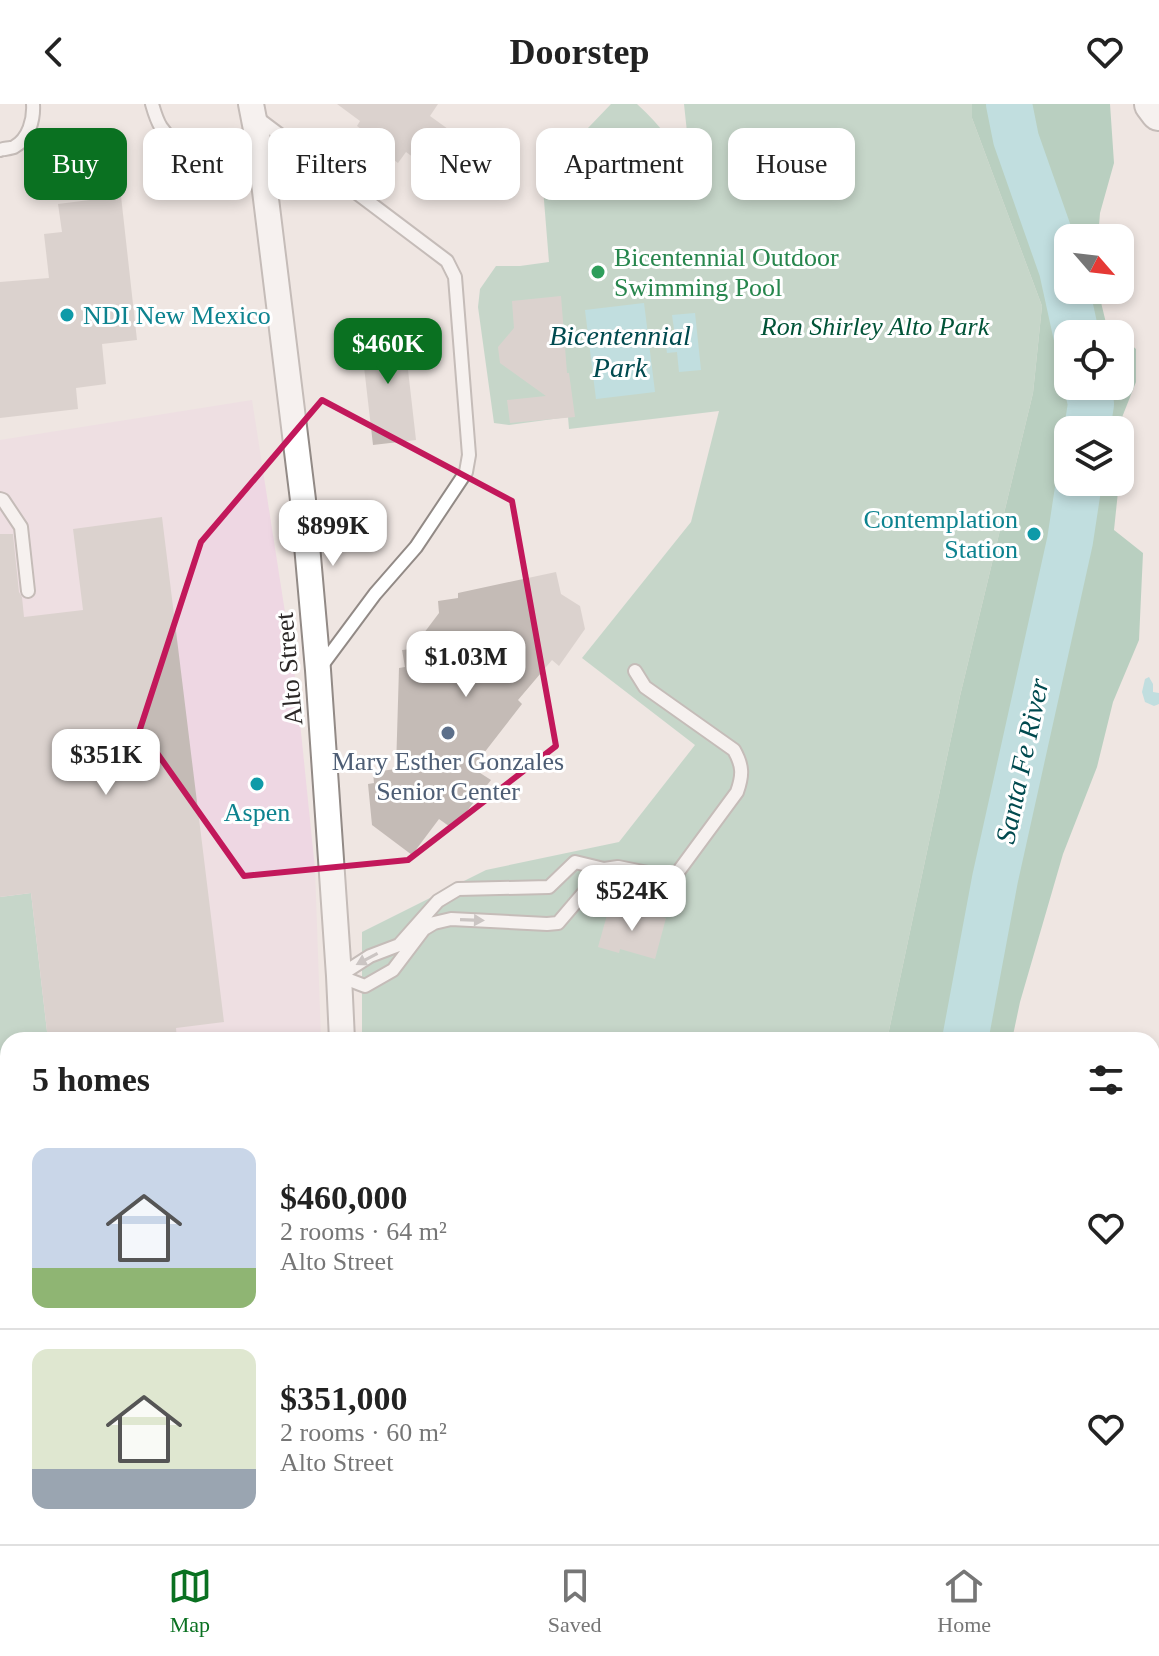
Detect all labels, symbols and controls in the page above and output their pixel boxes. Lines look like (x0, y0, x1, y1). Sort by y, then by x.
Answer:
icon: back (32, 30, 76, 74)
icon: heart (1083, 30, 1127, 74)
text: Doorstep (510, 32, 649, 72)
chip: Buy (24, 128, 127, 200)
chip: Rent (143, 128, 252, 200)
chip: Filters (268, 128, 395, 200)
chip: New (411, 128, 520, 200)
chip: Apartment (536, 128, 712, 200)
chip: House (728, 128, 855, 200)
north arrow (1054, 224, 1134, 304)
map controls (1054, 224, 1134, 496)
place label: Bicentennial Outdoor Swimming Pool (614, 243, 839, 302)
marker: Bicentennial Outdoor Swimming Pool (589, 263, 607, 281)
place label: NDI New Mexico (83, 301, 271, 330)
marker: NDI New Mexico (58, 306, 76, 324)
park label: Ron Shirley Alto Park (760, 312, 990, 341)
pin: $460K (332, 318, 444, 386)
water label: Bicentennial Park (549, 320, 691, 383)
button: locate (1054, 320, 1134, 400)
text: $460K (352, 329, 424, 358)
button: layers (1054, 416, 1134, 496)
pin: $899K (277, 500, 389, 568)
place label: Contemplation Station (863, 505, 1018, 564)
text: $899K (297, 511, 369, 540)
marker: Contemplation Station (1025, 525, 1043, 543)
street label: Alto Street (270, 610, 308, 727)
pin: $1.03M (401, 631, 531, 699)
text: $1.03M (424, 642, 508, 671)
water label: Santa Fe River (989, 676, 1055, 846)
marker: Mary Esther Gonzales Senior Center (439, 724, 457, 742)
pin: $351K (50, 729, 162, 797)
text: $351K (70, 740, 142, 769)
place label: Mary Esther Gonzales Senior Center (332, 747, 564, 806)
marker: Aspen (248, 775, 266, 793)
place label: Aspen (224, 798, 290, 827)
pin: $524K (576, 865, 688, 933)
text: $524K (596, 876, 668, 905)
one-way arrow (460, 914, 485, 927)
one-way arrow (356, 952, 378, 966)
icon: filters (1084, 1058, 1128, 1102)
text: 5 homes (32, 1061, 150, 1098)
text: $460,000 (280, 1179, 408, 1216)
icon: home (96, 1180, 192, 1276)
icon: heart (1084, 1206, 1128, 1250)
text: 2 rooms · 64 m² (280, 1217, 447, 1246)
text: Alto Street (280, 1247, 393, 1276)
text: $351,000 (280, 1380, 408, 1417)
icon: home (96, 1381, 192, 1477)
icon: heart (1084, 1407, 1128, 1451)
text: 2 rooms · 60 m² (280, 1418, 447, 1447)
text: Alto Street (280, 1448, 393, 1477)
tab: Map (168, 1564, 212, 1638)
tab: Saved (548, 1564, 601, 1638)
tab: Home (937, 1564, 991, 1638)

